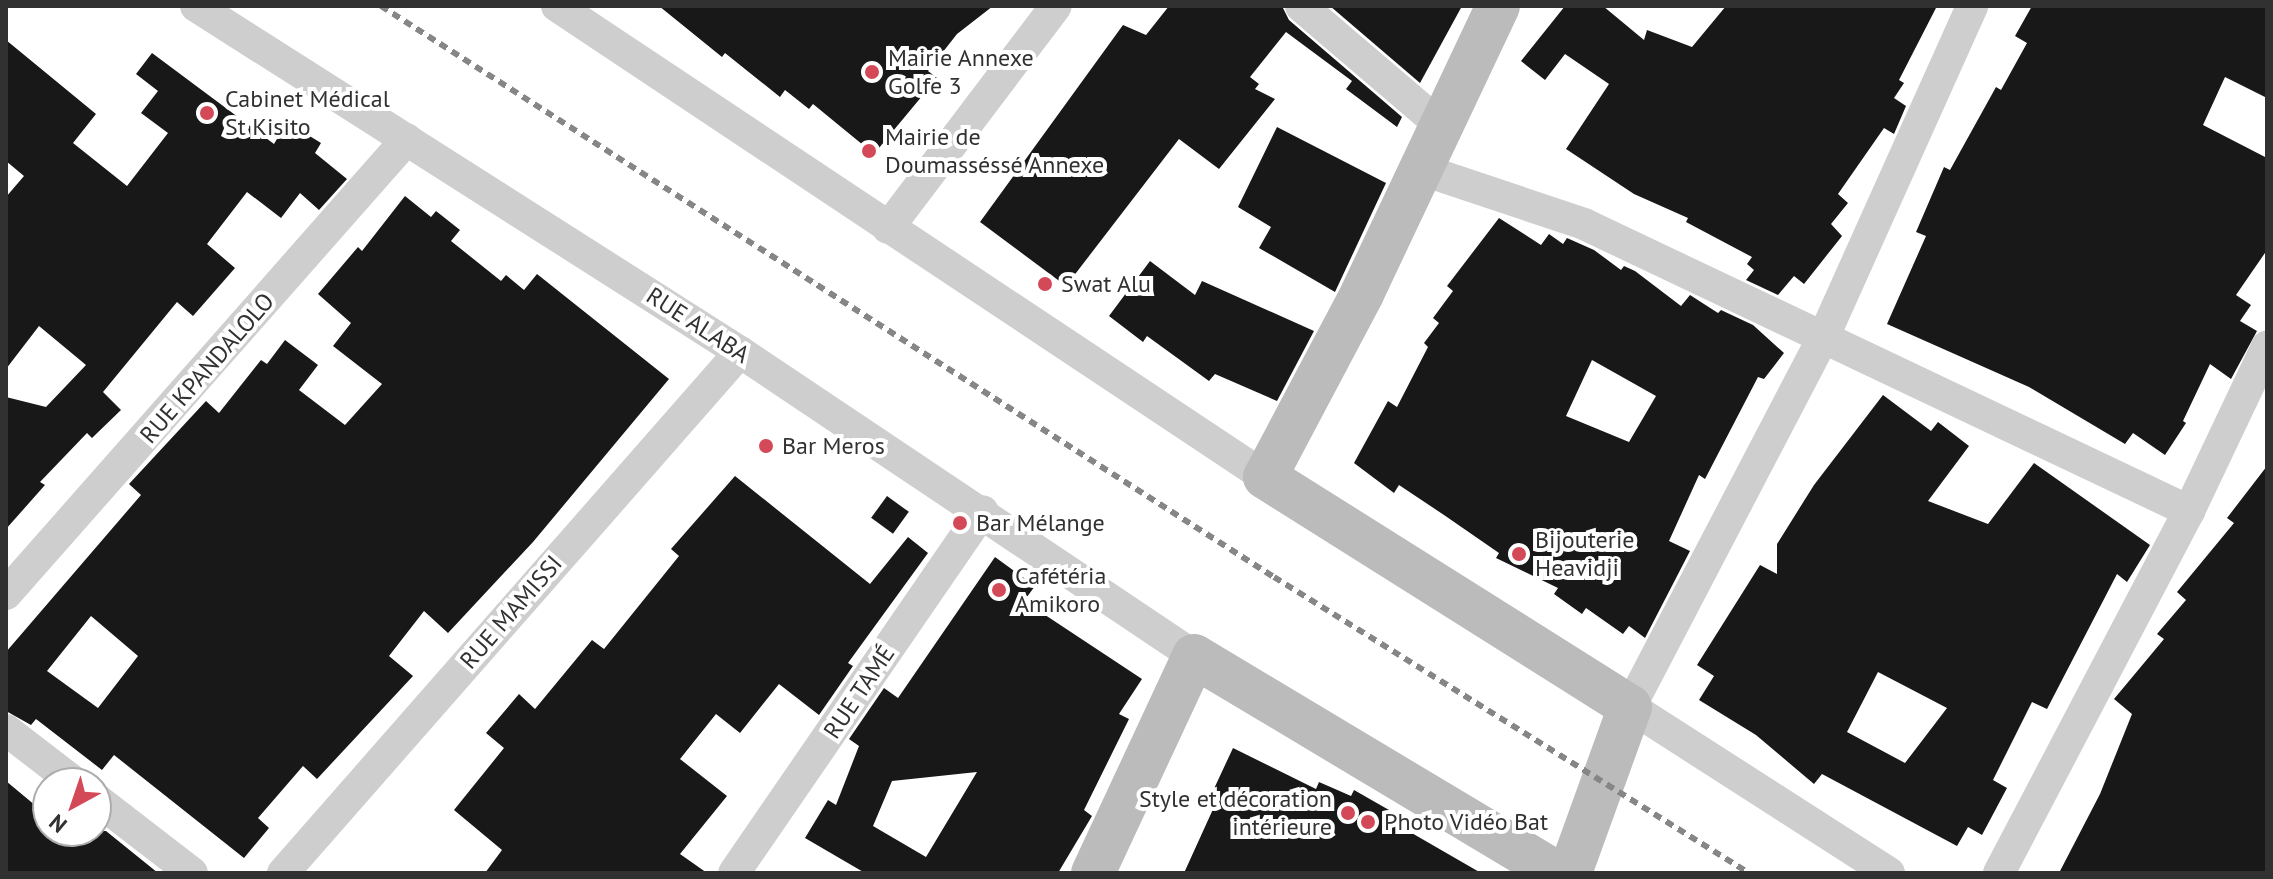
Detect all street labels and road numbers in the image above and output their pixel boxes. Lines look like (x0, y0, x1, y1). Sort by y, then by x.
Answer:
street label: RUE ALABA (641, 281, 755, 369)
street label: RUE KPANDALOLO (134, 287, 280, 449)
street label: RUE MAMISSI (454, 549, 568, 675)
street label: RUE TAMÉ (817, 640, 901, 744)

